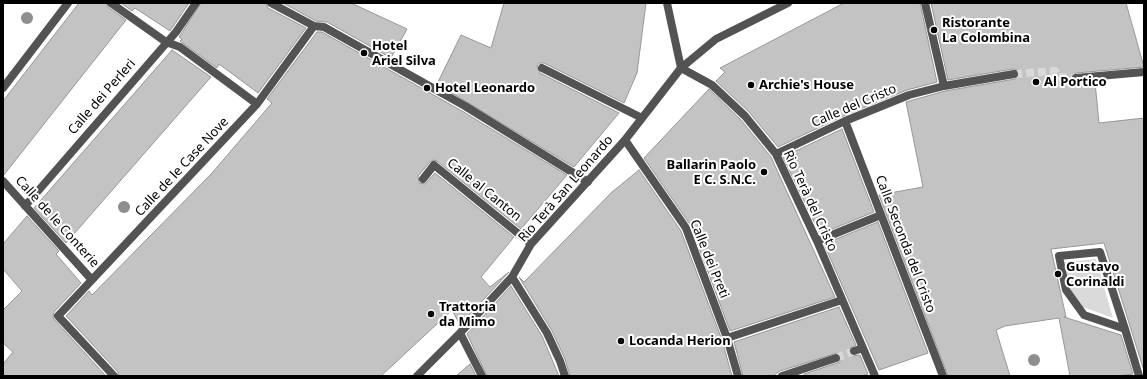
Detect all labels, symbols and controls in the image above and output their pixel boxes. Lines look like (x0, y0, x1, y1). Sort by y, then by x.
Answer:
place label: Ristorante La Colombina (942, 15, 1030, 46)
marker: Ristorante La Colombina (929, 25, 939, 35)
place label: Hotel Ariel Silva (372, 38, 436, 69)
marker: Hotel Ariel Silva (359, 48, 369, 58)
street label: Calle dei Perleri (65, 56, 139, 138)
place label: Al Portico (1044, 74, 1107, 90)
place label: Archie's House (759, 77, 854, 93)
marker: Al Portico (1031, 77, 1041, 87)
place label: Hotel Leonardo (435, 80, 535, 96)
marker: Archie's House (746, 80, 756, 90)
street label: Calle del Cristo (809, 81, 899, 131)
marker: Hotel Leonardo (422, 83, 432, 93)
street label: Calle de le Case Nove (132, 114, 232, 220)
street label: Rio Terà San Leonardo (515, 132, 617, 246)
street label: Rio Terà del Cristo (780, 148, 840, 254)
street label: Calle al Canton (444, 155, 524, 225)
place label: Ballarin Paolo E C. S.N.C. (667, 157, 756, 188)
marker: Ballarin Paolo E C. S.N.C. (759, 167, 769, 177)
street label: Calle de le Conterie (12, 173, 102, 271)
street label: Calle Seconda del Cristo (872, 173, 938, 315)
street label: Calle dei Preti (686, 217, 732, 301)
place label: Gustavo Corinaldi (1066, 259, 1124, 290)
marker: Gustavo Corinaldi (1053, 269, 1063, 279)
place label: Trattoria da Mimo (439, 299, 496, 330)
marker: Trattoria da Mimo (426, 309, 436, 319)
place label: Locanda Herion (629, 333, 731, 349)
marker: Locanda Herion (616, 336, 626, 346)

